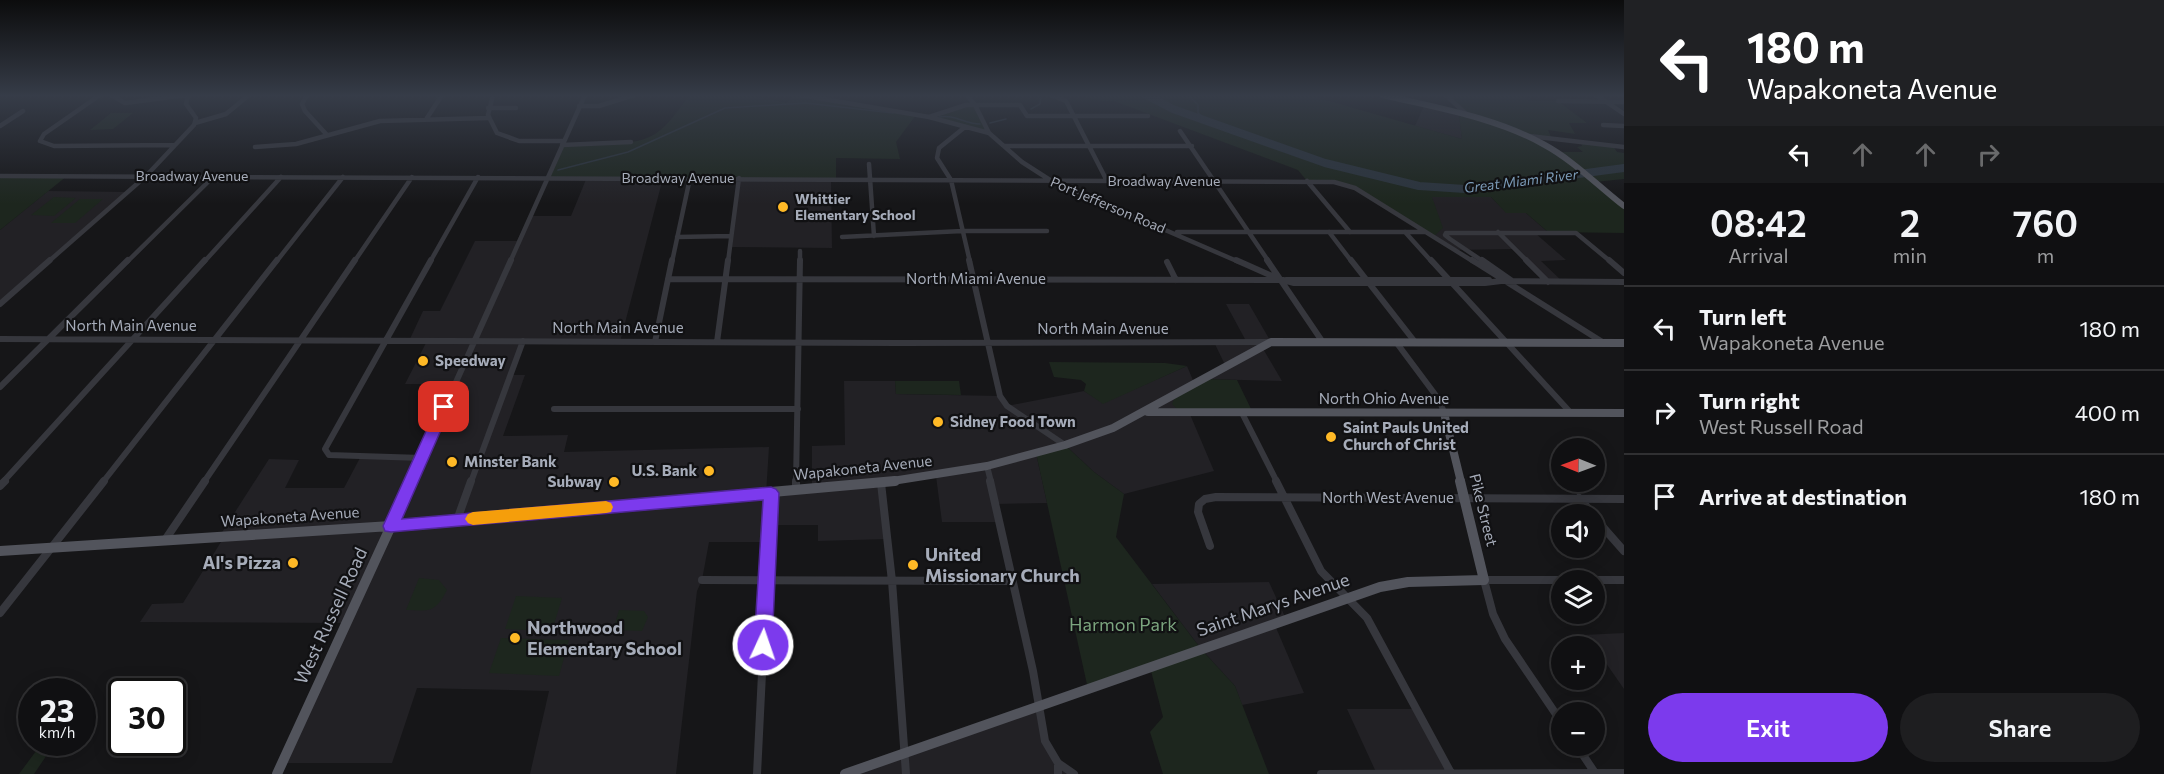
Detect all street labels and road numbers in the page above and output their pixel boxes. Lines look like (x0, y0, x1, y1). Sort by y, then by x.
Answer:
street label: Broadway Avenue (136, 167, 249, 184)
street label: Broadway Avenue (622, 169, 735, 186)
street label: Broadway Avenue (1108, 172, 1221, 189)
street label: Port Jefferson Road (1048, 173, 1168, 237)
street label: North Miami Avenue (906, 269, 1046, 287)
street label: North Main Avenue (65, 316, 197, 334)
street label: North Main Avenue (552, 318, 684, 336)
street label: North Main Avenue (1037, 319, 1169, 337)
street label: North Ohio Avenue (1319, 389, 1449, 407)
street label: Wapakoneta Avenue (793, 451, 933, 483)
street label: Pike Street (1466, 472, 1502, 548)
street label: North West Avenue (1322, 488, 1454, 506)
street label: Wapakoneta Avenue (220, 502, 360, 530)
street label: West Russell Road (289, 544, 371, 687)
street label: Saint Marys Avenue (1193, 568, 1352, 641)

